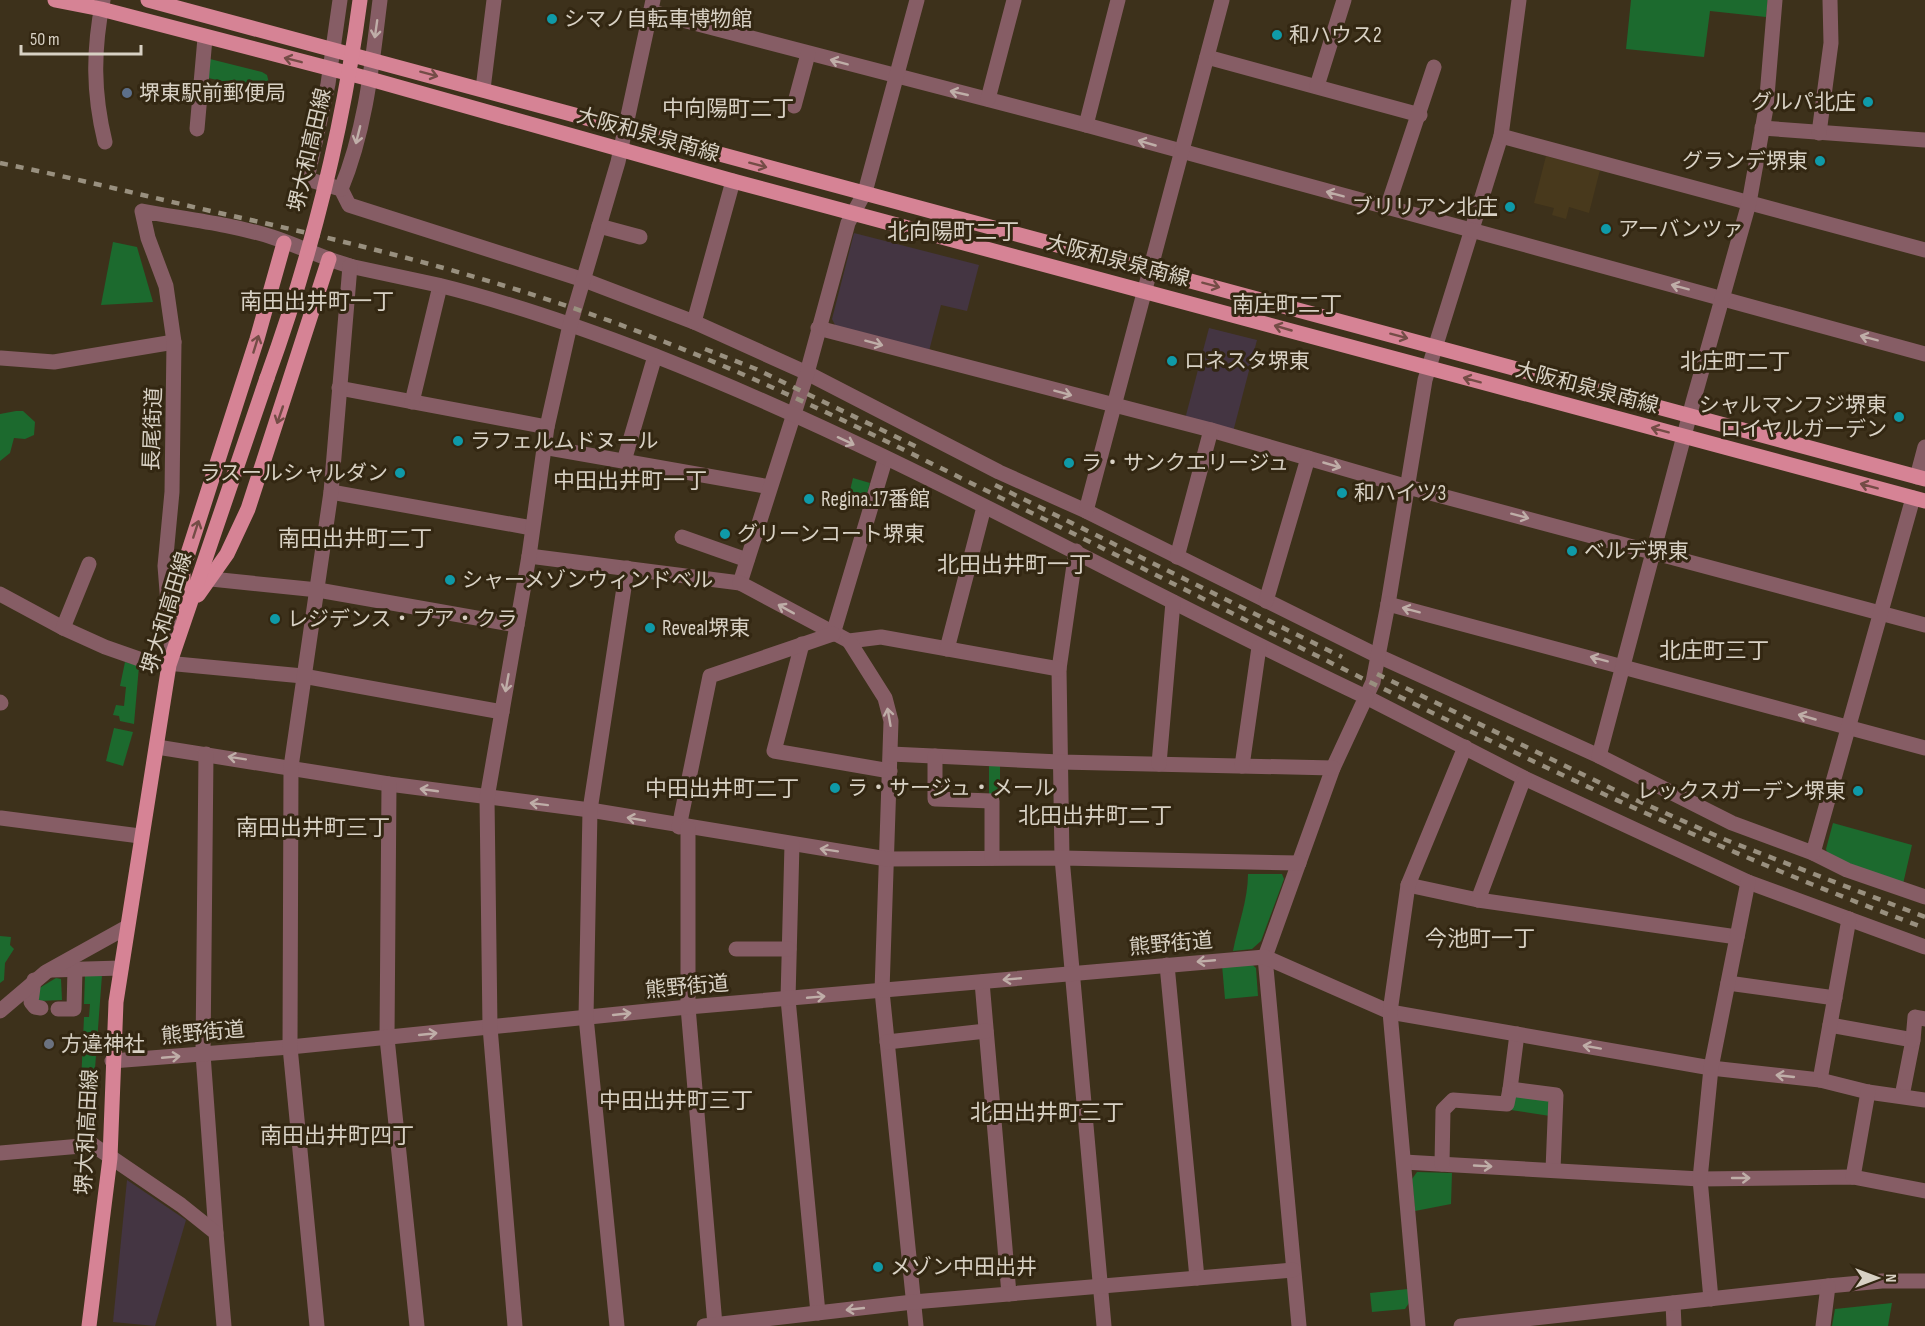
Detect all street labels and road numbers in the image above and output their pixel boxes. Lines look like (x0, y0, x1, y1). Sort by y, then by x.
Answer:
street label: 堺大和高田線 (284, 86, 336, 214)
street label: 大阪和泉泉南線 (574, 103, 722, 167)
street label: 大阪和泉泉南線 (1044, 230, 1192, 292)
street label: 大阪和泉泉南線 (1513, 357, 1661, 419)
street label: 長尾街道 (139, 387, 167, 471)
street label: 堺大和高田線 (137, 549, 197, 677)
street label: 熊野街道 (1128, 928, 1214, 960)
street label: 熊野街道 (644, 971, 730, 1003)
street label: 熊野街道 (160, 1017, 246, 1049)
street label: 堺大和高田線 (71, 1068, 103, 1196)

